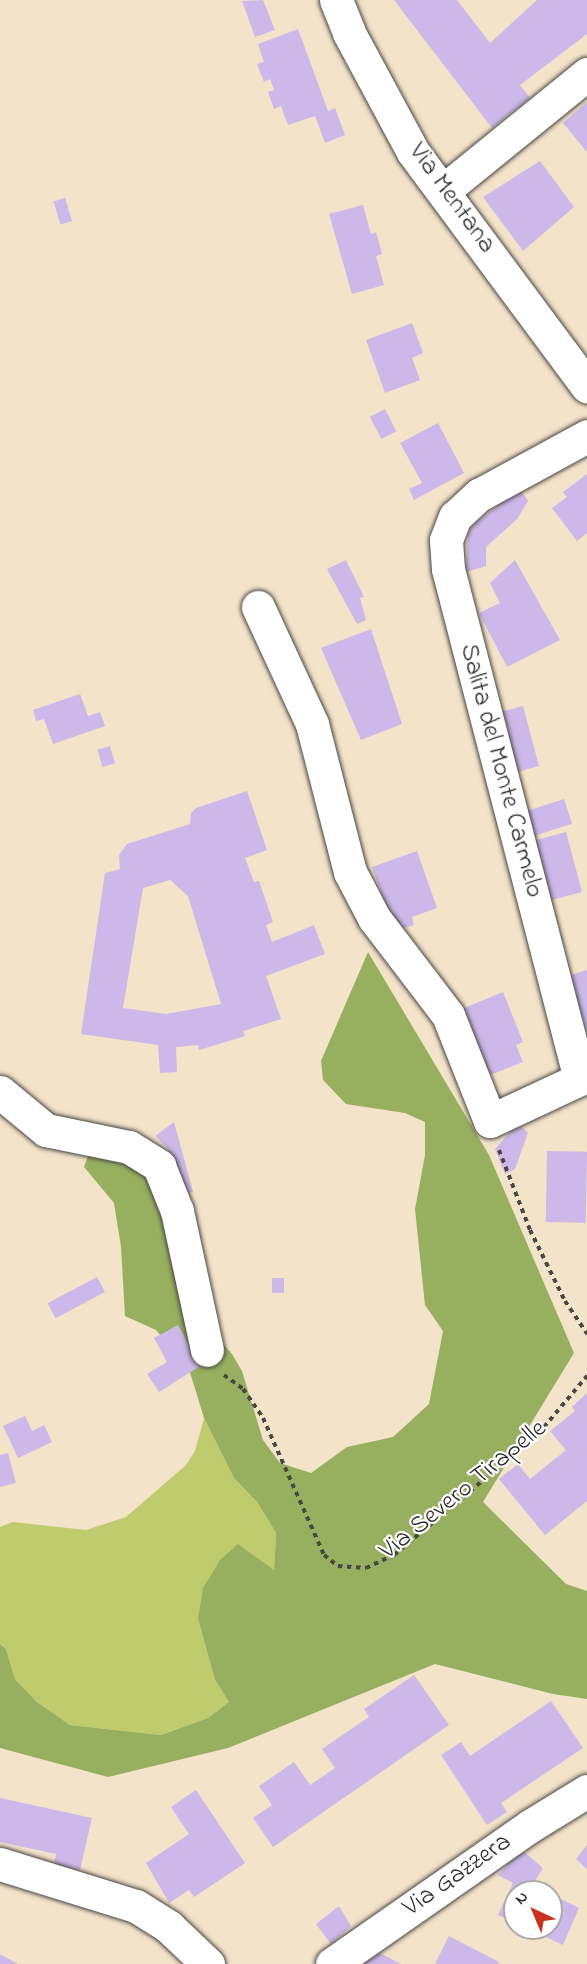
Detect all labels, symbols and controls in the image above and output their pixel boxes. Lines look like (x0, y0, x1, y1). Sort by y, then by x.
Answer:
street label: Via Mentana (401, 138, 501, 260)
street label: Salita del Monte Carmelo (451, 641, 549, 901)
street label: Via Severo Tirapelle (374, 1414, 554, 1568)
street label: Via Gazzera (398, 1827, 518, 1925)
north arrow (503, 1880, 563, 1940)
text: N (510, 1886, 534, 1911)

